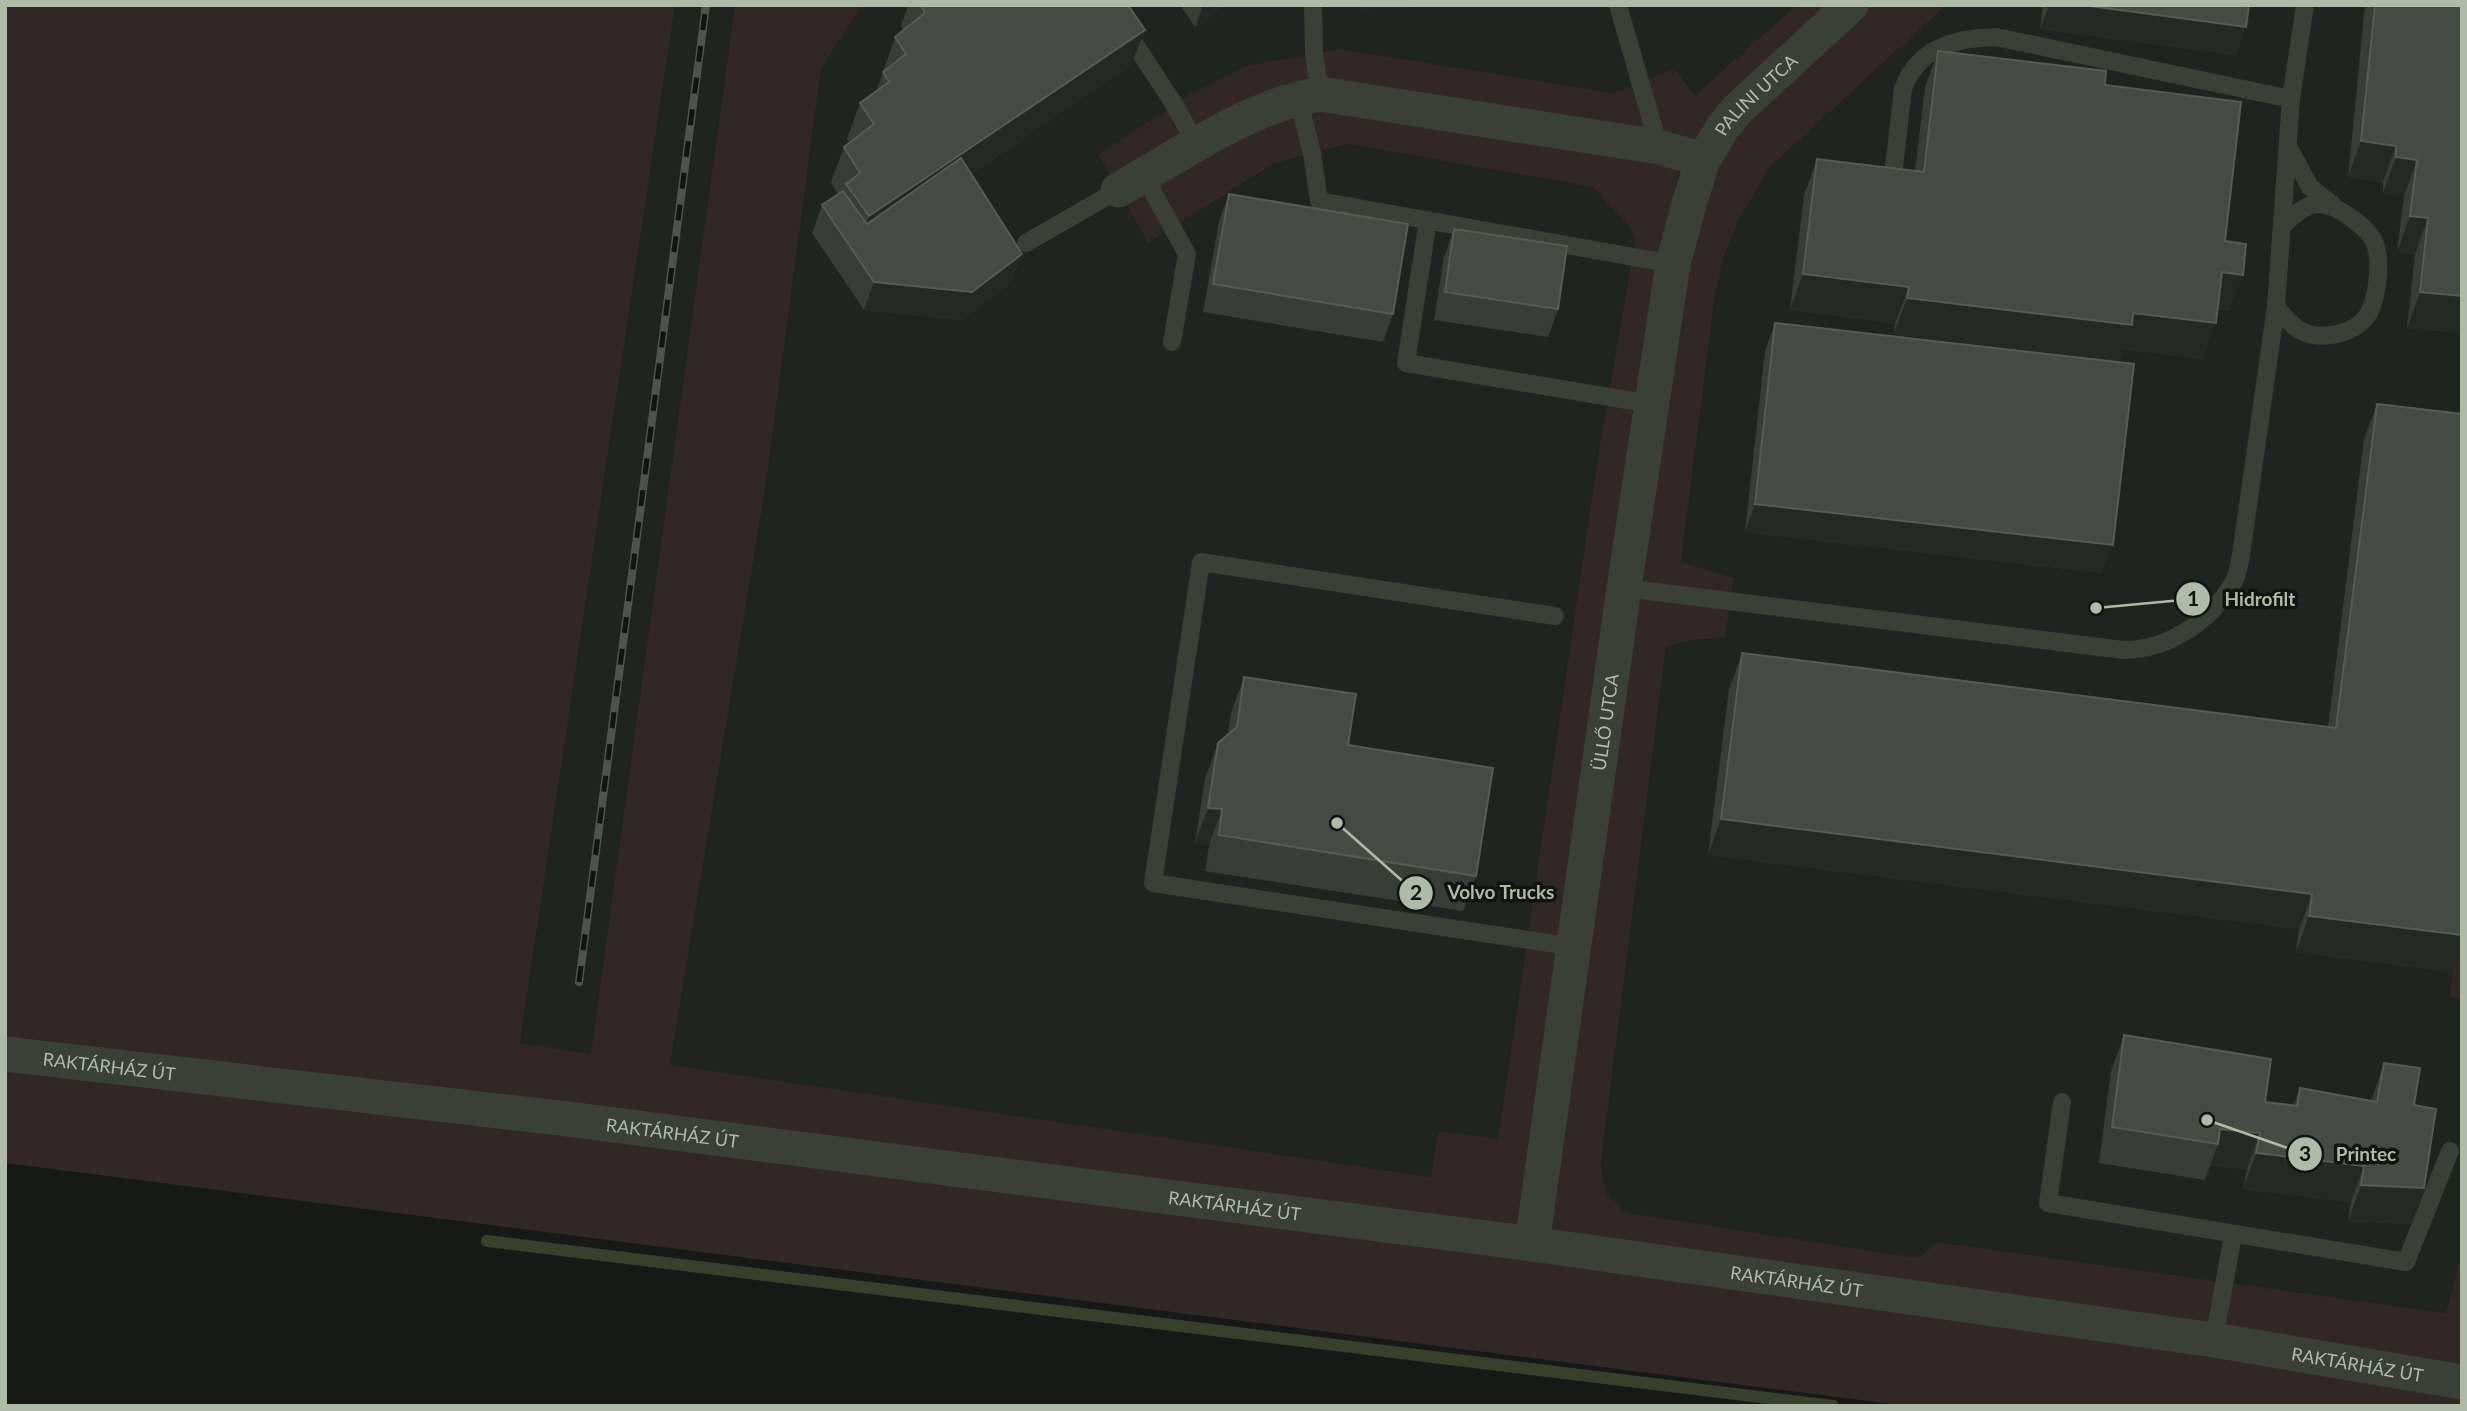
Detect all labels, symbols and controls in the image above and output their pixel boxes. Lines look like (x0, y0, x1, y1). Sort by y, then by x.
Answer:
street label: PALINI UTCA (1710, 49, 1802, 139)
callout: Hidrofilt (2175, 579, 2309, 619)
text: 1 (2187, 585, 2199, 610)
text: Hidrofilt (2225, 587, 2295, 610)
street label: ÜLLŐ UTCA (1588, 671, 1623, 772)
callout: Volvo Trucks (1398, 873, 1569, 913)
text: 2 (1410, 879, 1422, 904)
text: Volvo Trucks (1447, 880, 1554, 903)
street label: RAKTÁRHÁZ ÚT (42, 1047, 177, 1085)
street label: RAKTÁRHÁZ ÚT (605, 1113, 740, 1152)
callout: Printec (2287, 1134, 2410, 1174)
text: 3 (2299, 1140, 2311, 1165)
text: Printec (2336, 1142, 2396, 1165)
street label: RAKTÁRHÁZ ÚT (1167, 1186, 1303, 1225)
street label: RAKTÁRHÁZ ÚT (1729, 1261, 1865, 1301)
street label: RAKTÁRHÁZ ÚT (2290, 1342, 2425, 1386)

